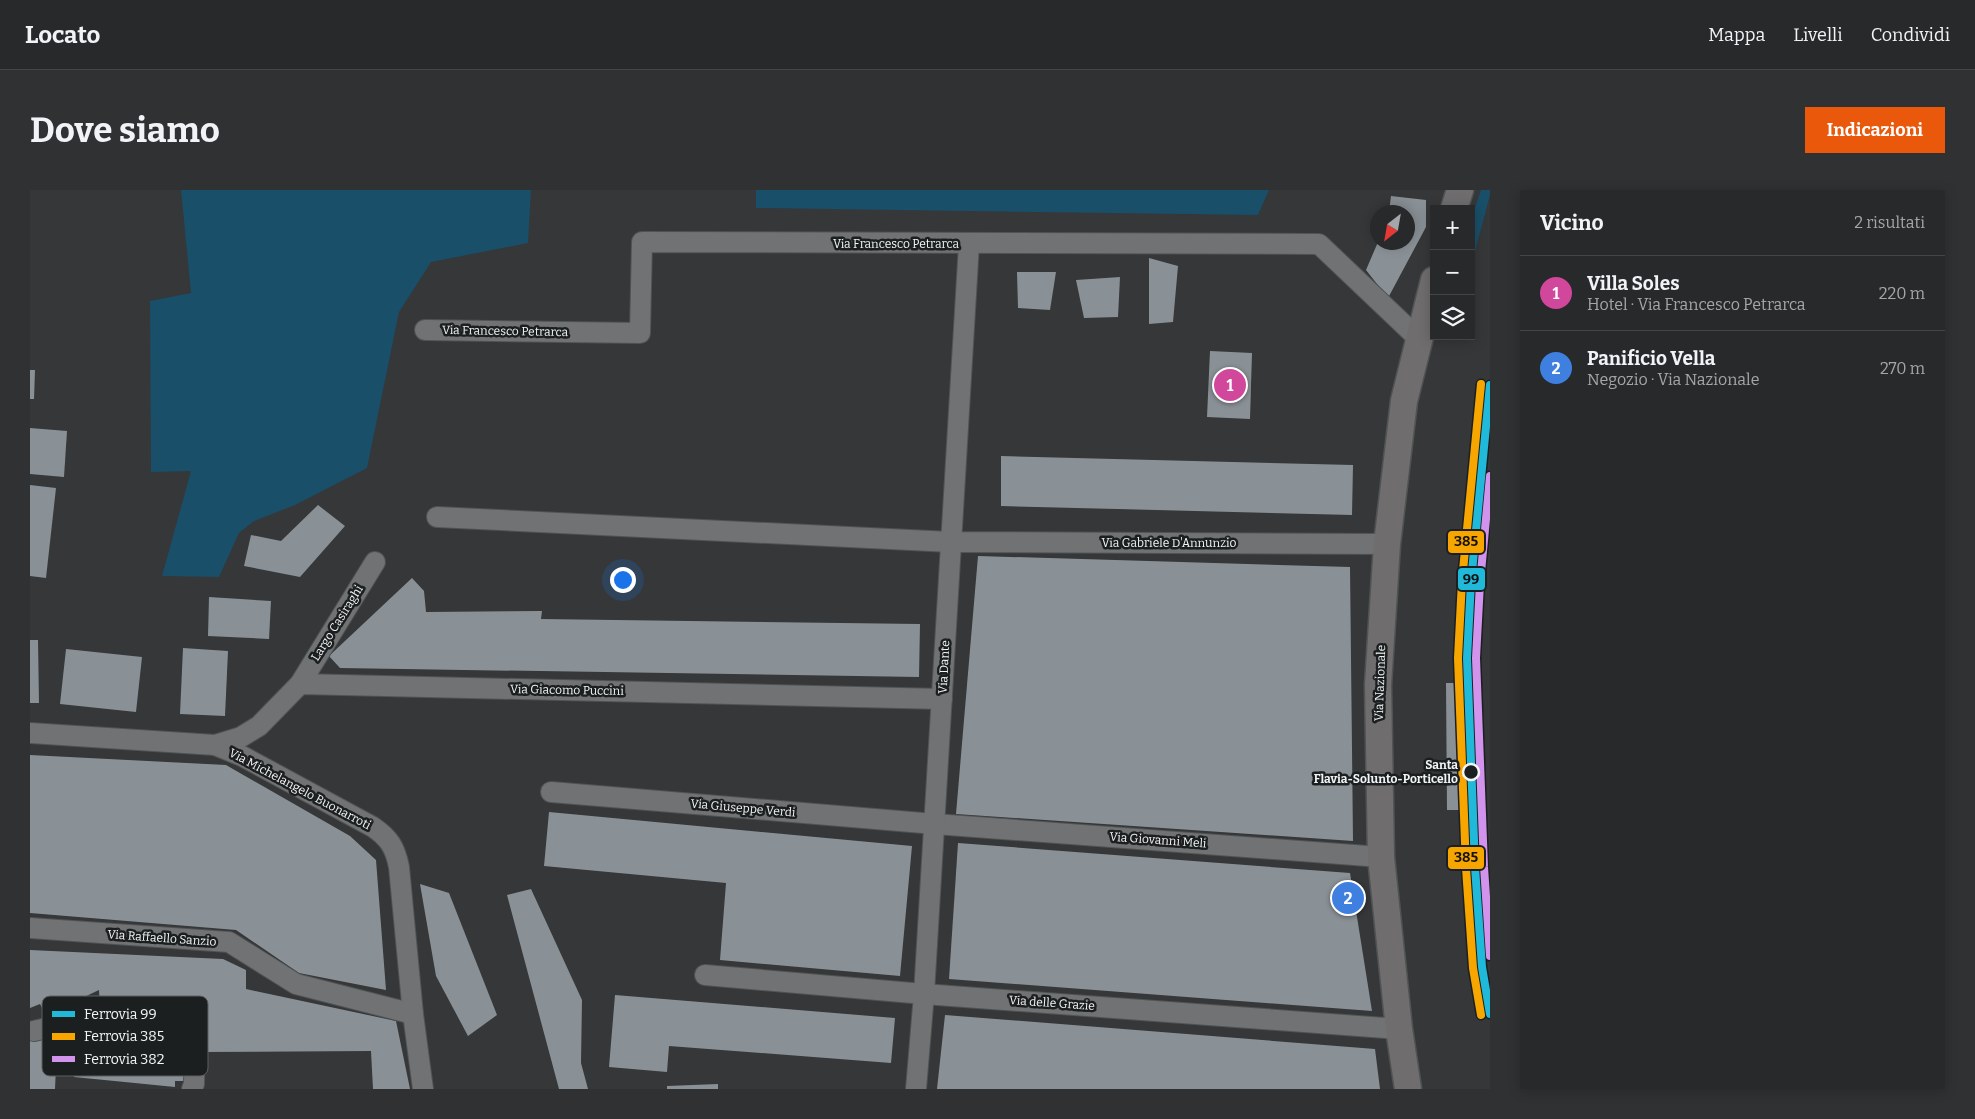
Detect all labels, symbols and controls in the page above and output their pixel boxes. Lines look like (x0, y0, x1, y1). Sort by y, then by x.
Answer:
text: Locato (25, 21, 100, 49)
text: Mappa (1708, 24, 1765, 46)
text: Livelli (1793, 24, 1843, 46)
text: Condividi (1871, 24, 1950, 46)
button: Indicazioni (1805, 107, 1945, 153)
text: Dove siamo (30, 109, 220, 151)
north arrow (1370, 205, 1415, 250)
map controls (1430, 205, 1475, 340)
button: + (1430, 205, 1475, 250)
text: Vicino (1540, 210, 1604, 236)
text: 2 risultati (1854, 213, 1925, 232)
street label: Via Francesco Petrarca (833, 237, 959, 251)
button: − (1430, 250, 1475, 295)
text: Villa Soles (1587, 272, 1680, 295)
text: 1 (1553, 284, 1559, 303)
text: 220 m (1879, 284, 1925, 303)
button: layers (1430, 295, 1475, 340)
text: Hotel · Via Francesco Petrarca (1587, 295, 1806, 314)
street label: Via Francesco Petrarca (442, 323, 569, 339)
text: Panificio Vella (1587, 347, 1715, 370)
text: 2 (1551, 359, 1561, 378)
text: 270 m (1880, 359, 1925, 378)
pin: 1 (1214, 366, 1246, 404)
text: Negozio · Via Nazionale (1587, 370, 1759, 389)
line badge: 385 (1447, 530, 1485, 554)
text: 385 (1454, 533, 1478, 550)
street label: Via Gabriele D'Annunzio (1102, 536, 1236, 550)
your location (610, 567, 636, 593)
line badge: 99 (1457, 567, 1486, 591)
text: 99 (1463, 571, 1479, 588)
street label: Largo Casiraghi (308, 582, 366, 663)
street label: Via Dante (936, 640, 952, 694)
street label: Via Nazionale (1372, 645, 1388, 721)
street label: Via Giacomo Puccini (510, 682, 624, 698)
street label: Via Michelangelo Buonarroti (227, 746, 374, 833)
place label: Santa Flavia-Solunto-Porticello (1314, 758, 1458, 786)
marker: Santa Flavia-Solunto-Porticello (1462, 763, 1480, 781)
street label: Via Giuseppe Verdi (690, 796, 796, 820)
street label: Via Giovanni Meli (1109, 830, 1207, 850)
line badge: 385 (1447, 846, 1485, 870)
text: 385 (1454, 849, 1478, 866)
pin: 2 (1332, 879, 1364, 917)
street label: Via Raffaello Sanzio (107, 927, 217, 949)
street label: Via delle Grazie (1009, 993, 1095, 1013)
legend (42, 996, 208, 1076)
text: Ferrovia 99 (84, 1006, 157, 1023)
text: Ferrovia 385 (84, 1028, 164, 1045)
text: Ferrovia 382 (84, 1051, 164, 1068)

